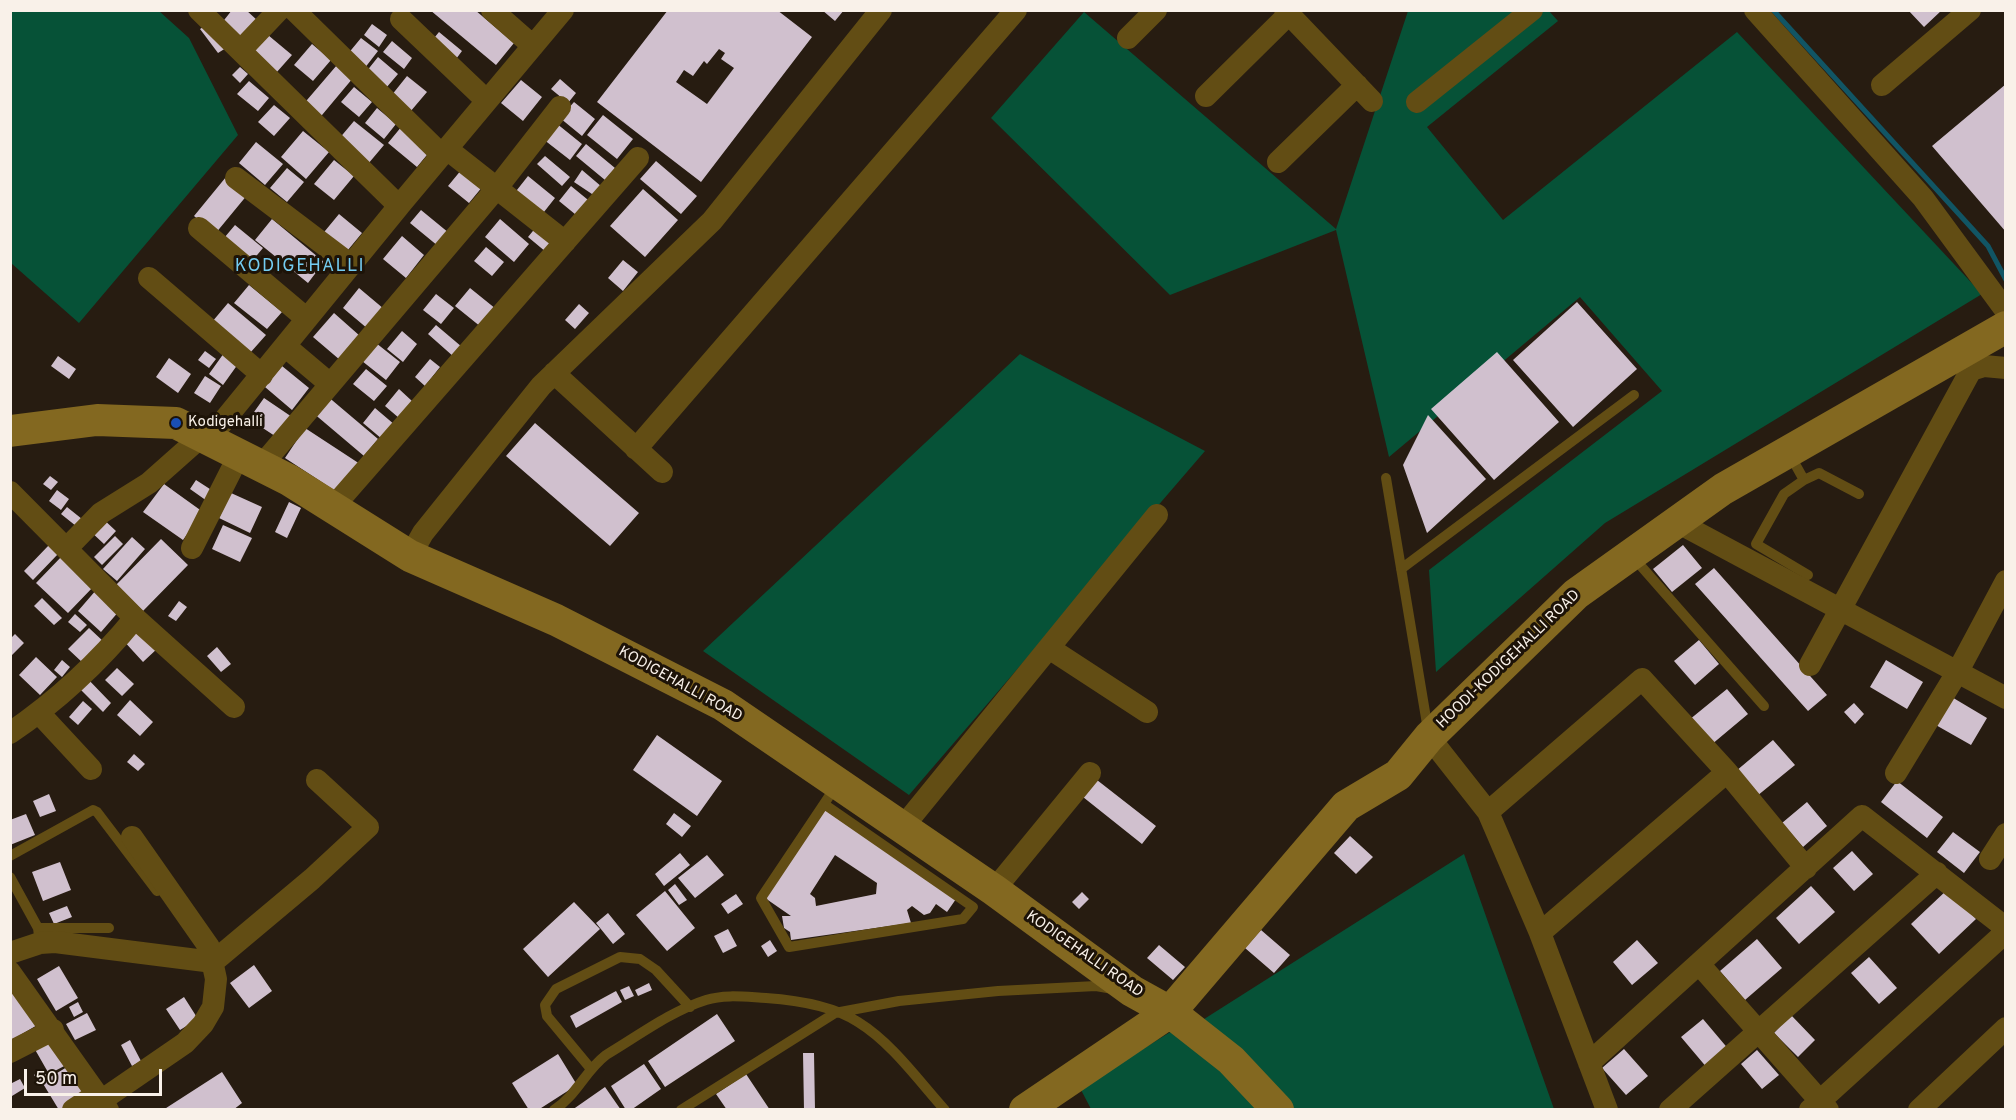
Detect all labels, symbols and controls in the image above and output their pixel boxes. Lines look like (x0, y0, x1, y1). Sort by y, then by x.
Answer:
district label: KODIGEHALLI (235, 256, 365, 278)
place label: Kodigehalli (188, 414, 263, 432)
marker: Kodigehalli (169, 416, 183, 430)
street label: HOODI-KODIGEHALLI ROAD (1434, 587, 1584, 733)
street label: KODIGEHALLI ROAD (615, 643, 745, 727)
street label: KODIGEHALLI ROAD (1022, 908, 1146, 1002)
scale bar (27, 1057, 165, 1095)
text: 50 m (35, 1068, 77, 1091)

